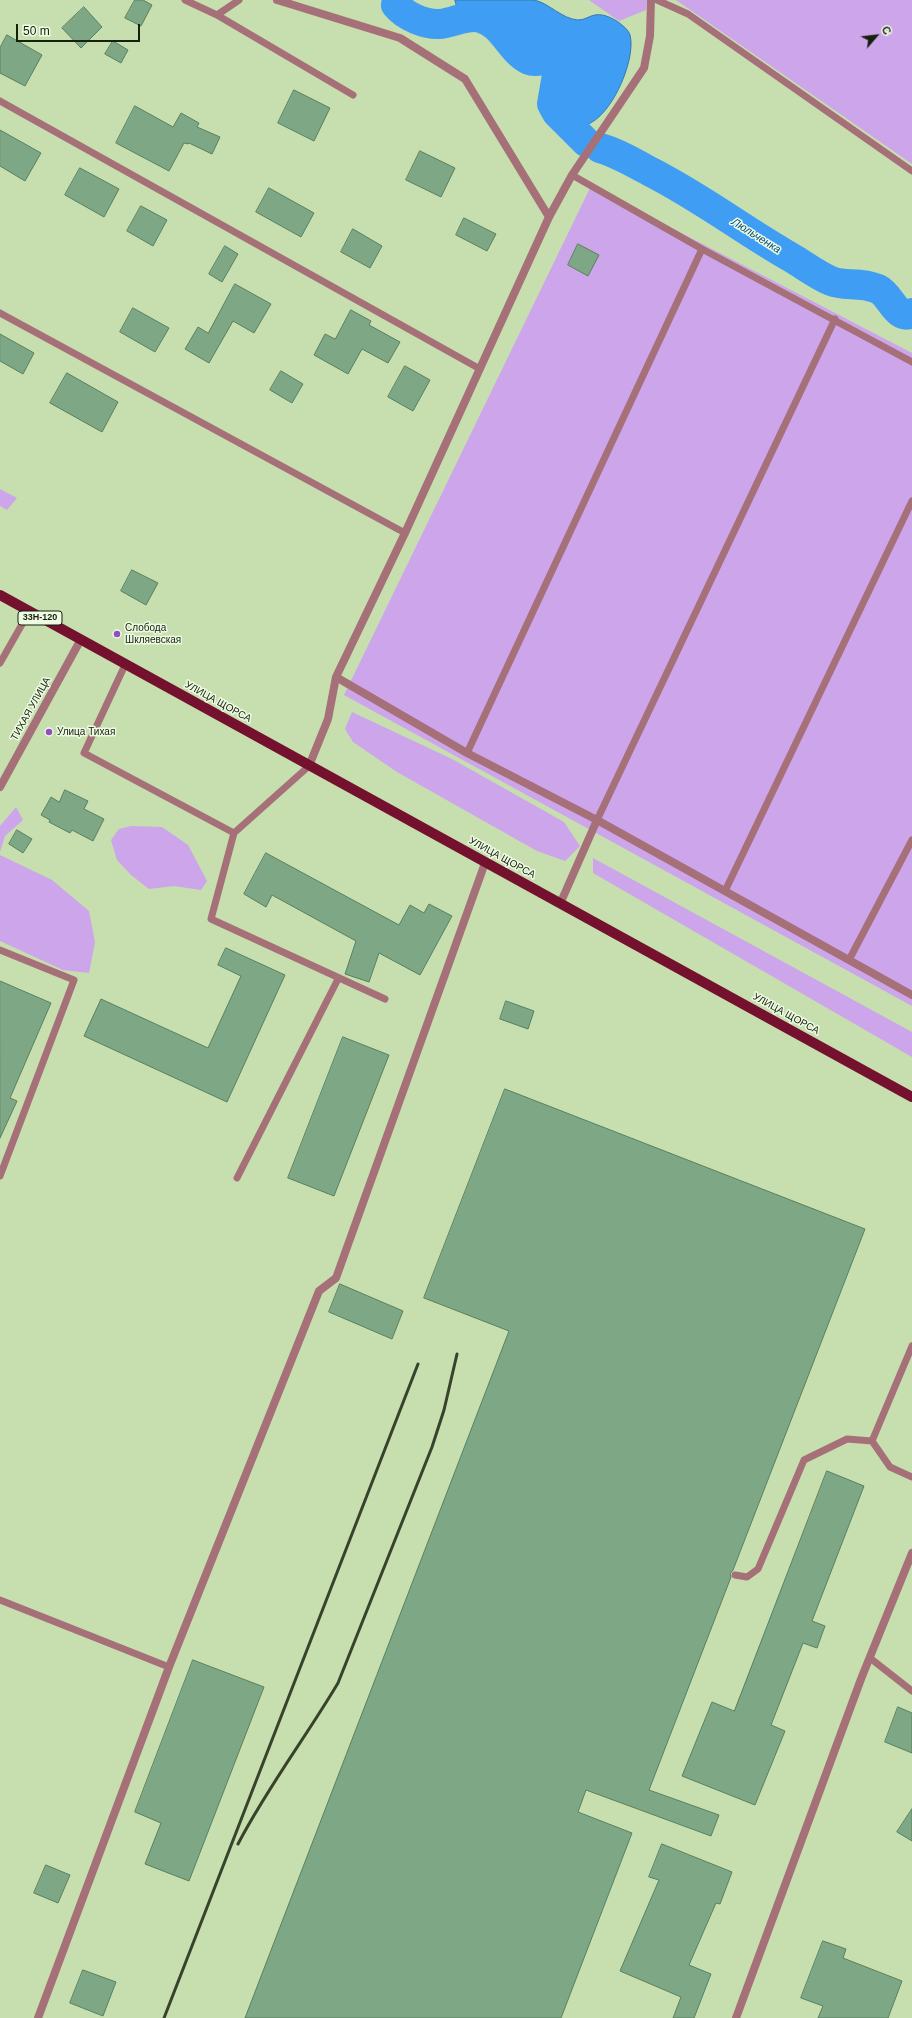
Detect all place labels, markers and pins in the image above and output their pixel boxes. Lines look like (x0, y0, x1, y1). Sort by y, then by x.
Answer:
place label: Слобода Шкляевская (125, 622, 181, 646)
marker: Слобода Шкляевская (112, 629, 122, 639)
place label: Улица Тихая (57, 726, 115, 738)
marker: Улица Тихая (44, 727, 54, 737)

